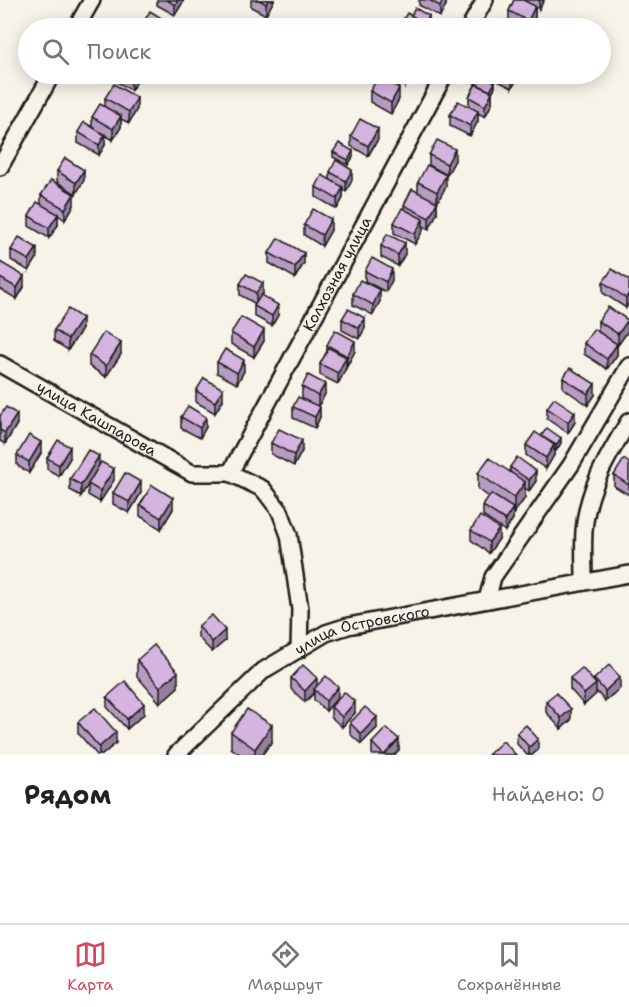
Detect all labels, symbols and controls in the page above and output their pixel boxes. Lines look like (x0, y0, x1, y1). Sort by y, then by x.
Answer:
search box (18, 18, 611, 84)
icon: search (39, 35, 72, 68)
text: Поиск (87, 37, 151, 66)
street label: Колхозная улица (298, 213, 377, 335)
street label: улица Кашпарова (33, 377, 161, 461)
street label: улица Островского (291, 601, 431, 659)
text: Рядом (24, 777, 111, 812)
text: Найдено: 0 (492, 781, 605, 807)
tab: Карта (67, 938, 113, 995)
tab: Маршрут (248, 938, 322, 995)
tab: Сохранённые (457, 938, 562, 995)

